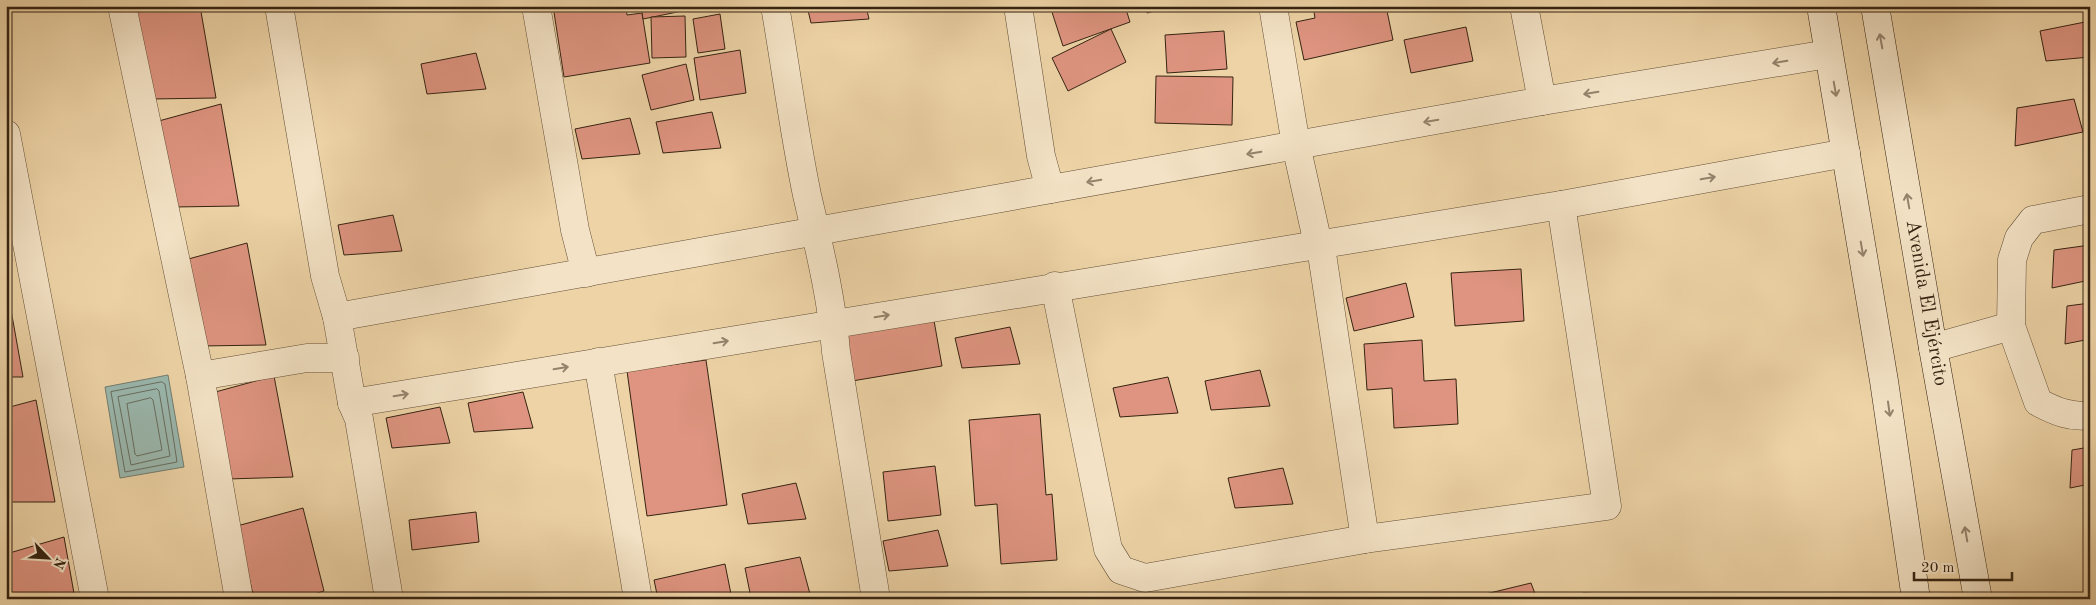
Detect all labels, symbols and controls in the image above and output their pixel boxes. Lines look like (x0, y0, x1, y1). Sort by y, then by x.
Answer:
one-way arrow (1876, 33, 1886, 49)
one-way arrow (1773, 57, 1789, 67)
one-way arrow (1830, 80, 1840, 96)
one-way arrow (1583, 89, 1599, 99)
one-way arrow (1423, 116, 1439, 126)
one-way arrow (1246, 148, 1262, 158)
one-way arrow (1700, 172, 1716, 182)
one-way arrow (1086, 177, 1102, 187)
one-way arrow (1903, 193, 1913, 209)
street label: Avenida El Ejército (1902, 218, 1950, 388)
one-way arrow (1858, 241, 1868, 257)
one-way arrow (873, 310, 889, 320)
one-way arrow (713, 337, 729, 347)
one-way arrow (553, 363, 569, 373)
one-way arrow (392, 389, 408, 399)
one-way arrow (1884, 401, 1894, 417)
one-way arrow (1961, 526, 1971, 542)
north arrow (22, 532, 72, 582)
scale bar (1914, 550, 2011, 582)
text: N (50, 555, 67, 571)
text: 20 m (1921, 561, 1955, 576)

